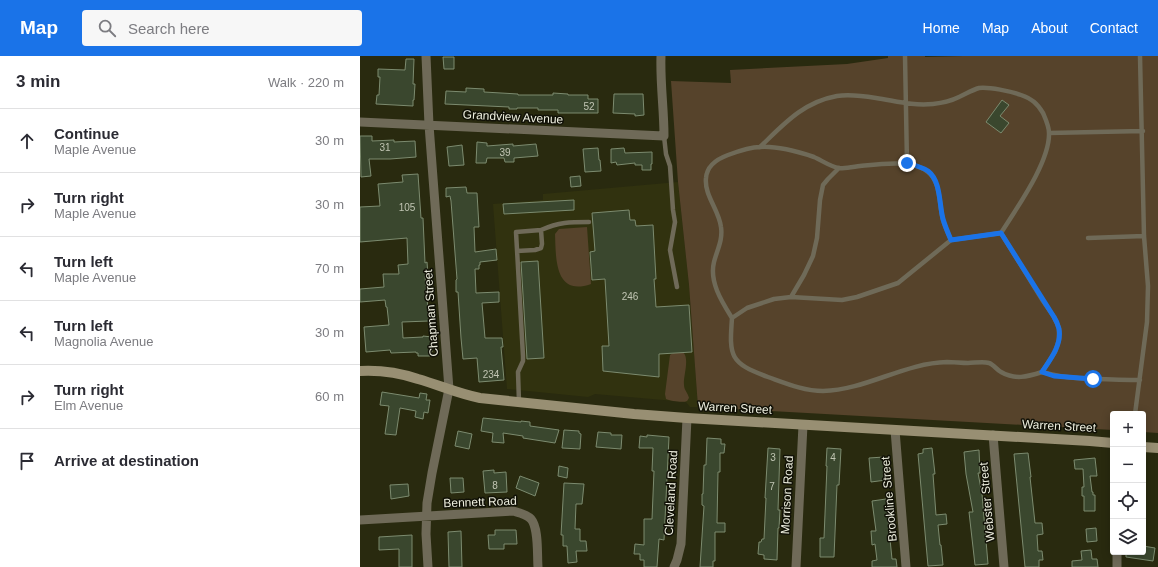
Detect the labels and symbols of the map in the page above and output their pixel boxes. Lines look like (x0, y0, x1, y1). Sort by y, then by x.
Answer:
house number: 52 (583, 101, 595, 112)
street label: Grandview Avenue (462, 107, 564, 127)
house number: 31 (379, 142, 391, 153)
house number: 39 (499, 147, 511, 158)
route end (898, 154, 916, 172)
house number: 105 (399, 202, 416, 213)
street label: Chapman Street (421, 268, 441, 357)
house number: 246 (622, 291, 639, 302)
house number: 234 (483, 369, 500, 380)
route start (1084, 370, 1102, 388)
street label: Warren Street (698, 399, 773, 417)
street label: Warren Street (1022, 417, 1097, 435)
street label: Cleveland Road (662, 450, 680, 536)
house number: 3 (770, 452, 776, 463)
house number: 4 (830, 452, 836, 463)
street label: Morrison Road (778, 455, 796, 535)
street label: Brookline Street (878, 455, 900, 542)
street label: Webster Street (976, 461, 997, 542)
house number: 8 (492, 480, 498, 491)
house number: 7 (769, 481, 775, 492)
street label: Bennett Road (443, 494, 517, 510)

